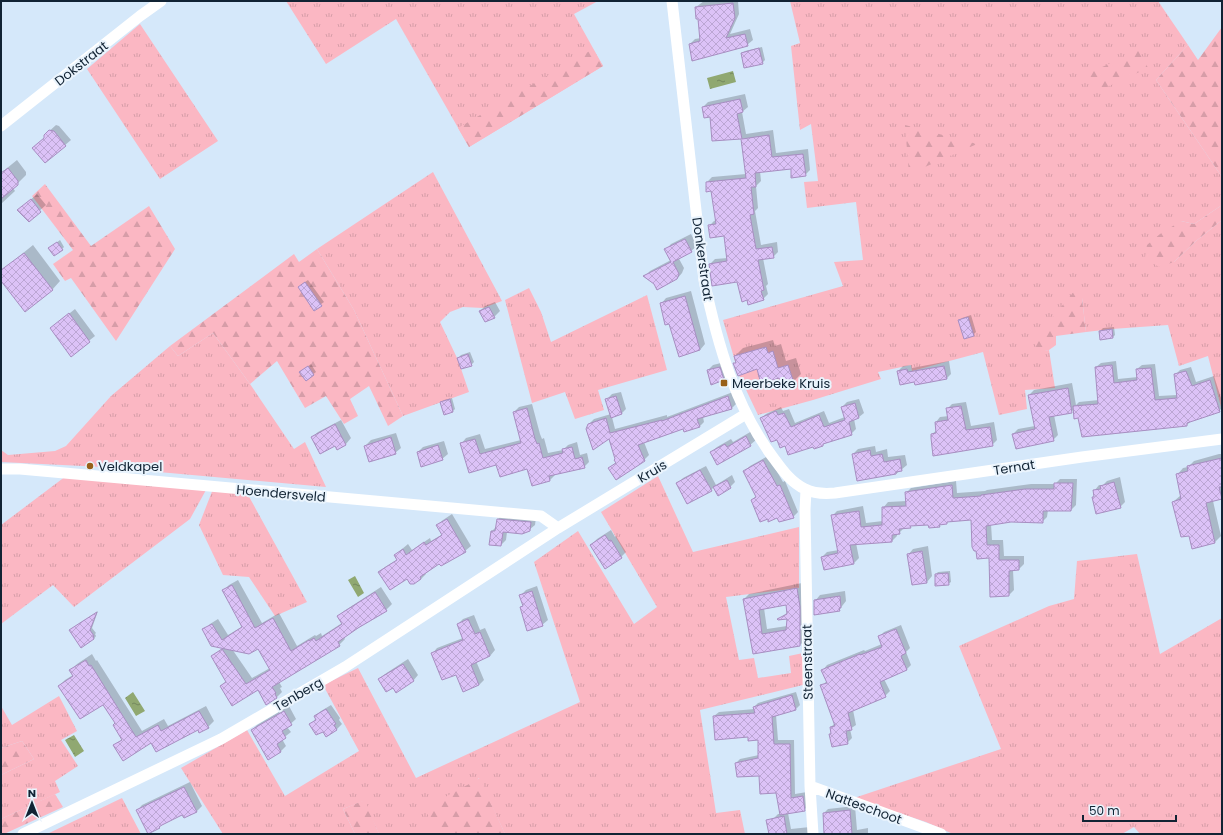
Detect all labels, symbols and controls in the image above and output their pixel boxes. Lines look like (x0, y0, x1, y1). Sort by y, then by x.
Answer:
street label: Dokstraat (51, 36, 112, 90)
street label: Donkerstraat (687, 216, 718, 302)
place label: Meerbeke Kruis (732, 374, 830, 393)
marker: Meerbeke Kruis (719, 378, 729, 388)
street label: Kruis (634, 455, 671, 488)
street label: Ternat (992, 455, 1036, 480)
place label: Veldkapel (98, 457, 162, 476)
marker: Veldkapel (85, 461, 95, 471)
street label: Hoendersveld (236, 480, 326, 507)
street label: Steenstraat (797, 624, 818, 700)
street label: Tenberg (270, 673, 326, 716)
north arrow (12, 783, 52, 823)
street label: Natteschoot (823, 784, 905, 829)
text: N (28, 785, 36, 801)
scale bar (1083, 797, 1176, 823)
text: 50 m (1089, 802, 1120, 819)

